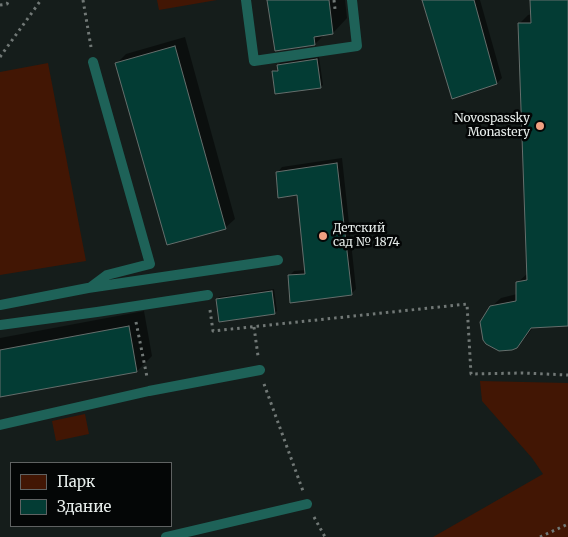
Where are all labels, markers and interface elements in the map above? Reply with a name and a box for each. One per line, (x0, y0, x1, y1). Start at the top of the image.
place label: Novospassky Monastery (454, 112, 530, 140)
marker: Novospassky Monastery (534, 120, 546, 132)
place label: Детский сад № 1874 (333, 222, 400, 250)
marker: Детский сад № 1874 (317, 230, 329, 242)
legend (10, 462, 172, 527)
text: Парк (57, 472, 95, 491)
text: Здание (57, 497, 111, 516)

